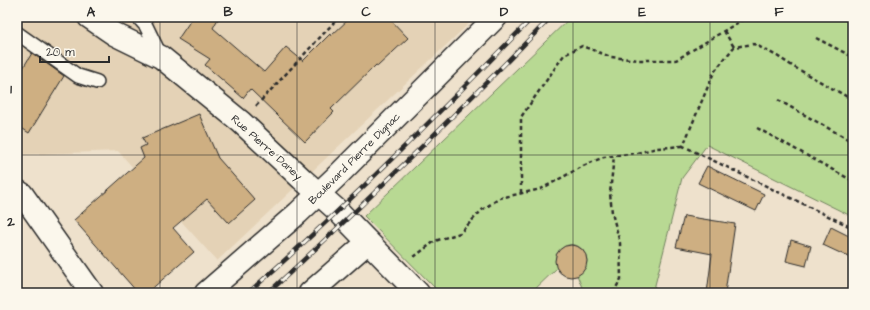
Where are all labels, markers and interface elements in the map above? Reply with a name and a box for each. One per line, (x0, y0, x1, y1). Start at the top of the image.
text: A (87, 3, 96, 21)
text: B (223, 3, 233, 21)
text: C (361, 3, 371, 21)
text: D (500, 3, 509, 21)
text: E (638, 3, 646, 21)
text: F (774, 3, 784, 21)
scale bar (40, 38, 109, 64)
text: 20 m (46, 44, 75, 61)
text: 1 (10, 80, 12, 98)
street label: Boulevard Pierre Dignac (305, 109, 404, 208)
street label: Rue Pierre Daney (227, 111, 306, 184)
text: 2 (6, 213, 15, 231)

